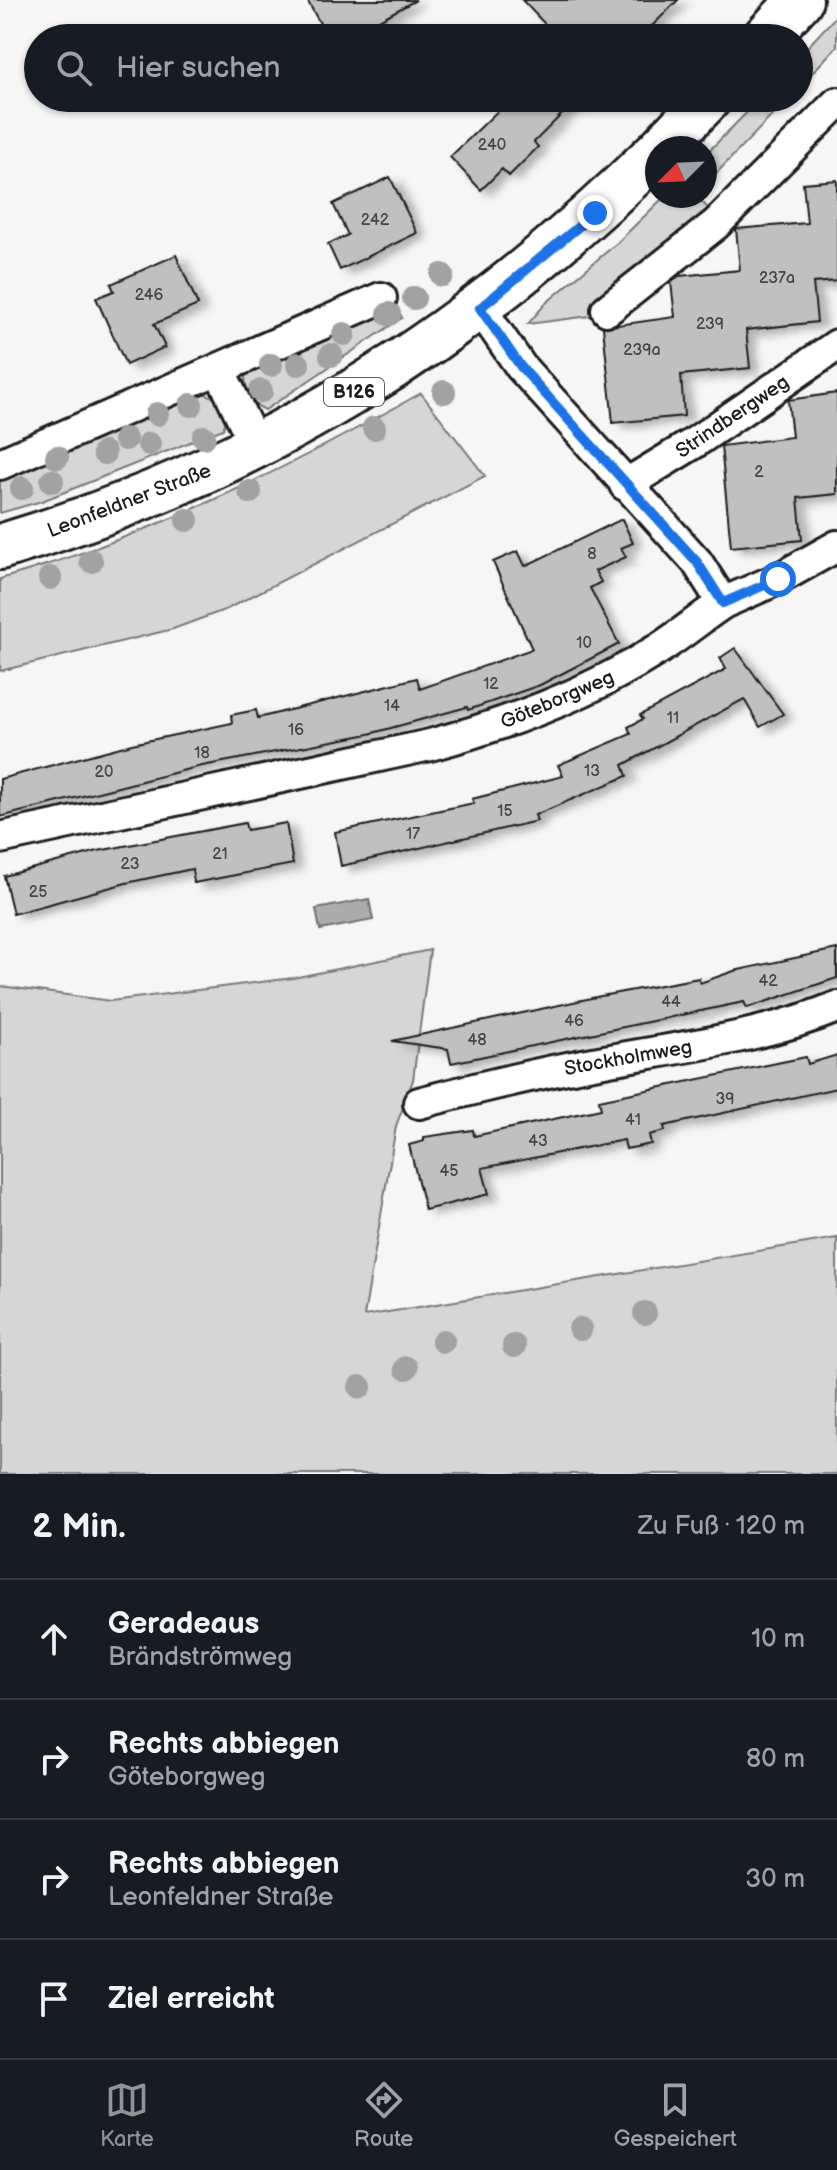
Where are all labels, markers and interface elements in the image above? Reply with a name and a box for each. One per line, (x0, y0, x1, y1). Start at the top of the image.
search box (24, 24, 813, 112)
icon: search (52, 46, 96, 90)
text: Hier suchen (116, 50, 281, 86)
house number: 240 (478, 136, 506, 155)
north arrow (645, 136, 717, 208)
route end (577, 195, 613, 231)
house number: 242 (361, 211, 390, 230)
house number: 237a (759, 269, 795, 288)
house number: 246 (135, 286, 164, 305)
house number: 239 (696, 315, 724, 334)
house number: 239a (623, 341, 661, 360)
street label: Strindbergweg (672, 370, 794, 463)
road number: B126 (324, 378, 384, 406)
street label: Leonfeldner Straße (44, 459, 215, 543)
house number: 2 (754, 463, 764, 482)
house number: 8 (587, 545, 597, 564)
route start (760, 561, 796, 597)
house number: 10 (576, 634, 592, 653)
street label: Göteborgweg (497, 665, 618, 735)
house number: 12 (483, 675, 499, 694)
house number: 14 (384, 697, 400, 716)
house number: 11 (667, 709, 679, 728)
house number: 16 (288, 721, 304, 740)
house number: 18 (194, 744, 210, 763)
house number: 13 (584, 762, 600, 781)
house number: 20 (95, 763, 113, 782)
house number: 15 (497, 802, 513, 821)
house number: 17 (406, 825, 420, 844)
house number: 21 (212, 845, 228, 864)
house number: 23 (121, 855, 140, 874)
house number: 25 (29, 883, 47, 902)
house number: 42 (758, 972, 778, 991)
house number: 44 (661, 993, 681, 1012)
house number: 46 (564, 1012, 584, 1031)
house number: 48 (467, 1031, 487, 1050)
street label: Stockholmweg (562, 1035, 694, 1081)
house number: 39 (715, 1090, 735, 1109)
house number: 41 (625, 1111, 641, 1130)
house number: 43 (528, 1132, 548, 1151)
house number: 45 (440, 1162, 458, 1181)
text: 2 Min. (32, 1506, 126, 1547)
text: Zu Fuß · 120 m (638, 1511, 805, 1542)
text: Geradeaus (108, 1606, 259, 1642)
icon: ahead (32, 1617, 76, 1661)
text: 10 m (751, 1624, 805, 1655)
text: Brändströmweg (108, 1642, 292, 1673)
text: Rechts abbiegen (108, 1726, 340, 1762)
icon: right (32, 1737, 76, 1781)
text: 80 m (746, 1744, 805, 1775)
text: Göteborgweg (108, 1762, 265, 1793)
text: Rechts abbiegen (108, 1846, 340, 1882)
icon: right (32, 1857, 76, 1901)
text: 30 m (745, 1864, 805, 1895)
text: Leonfeldner Straße (108, 1882, 333, 1913)
icon: arrive (32, 1977, 76, 2021)
text: Ziel erreicht (108, 1981, 275, 2017)
tab: Karte (100, 2078, 154, 2153)
tab: Route (354, 2078, 413, 2153)
tab: Gespeichert (614, 2078, 737, 2153)

